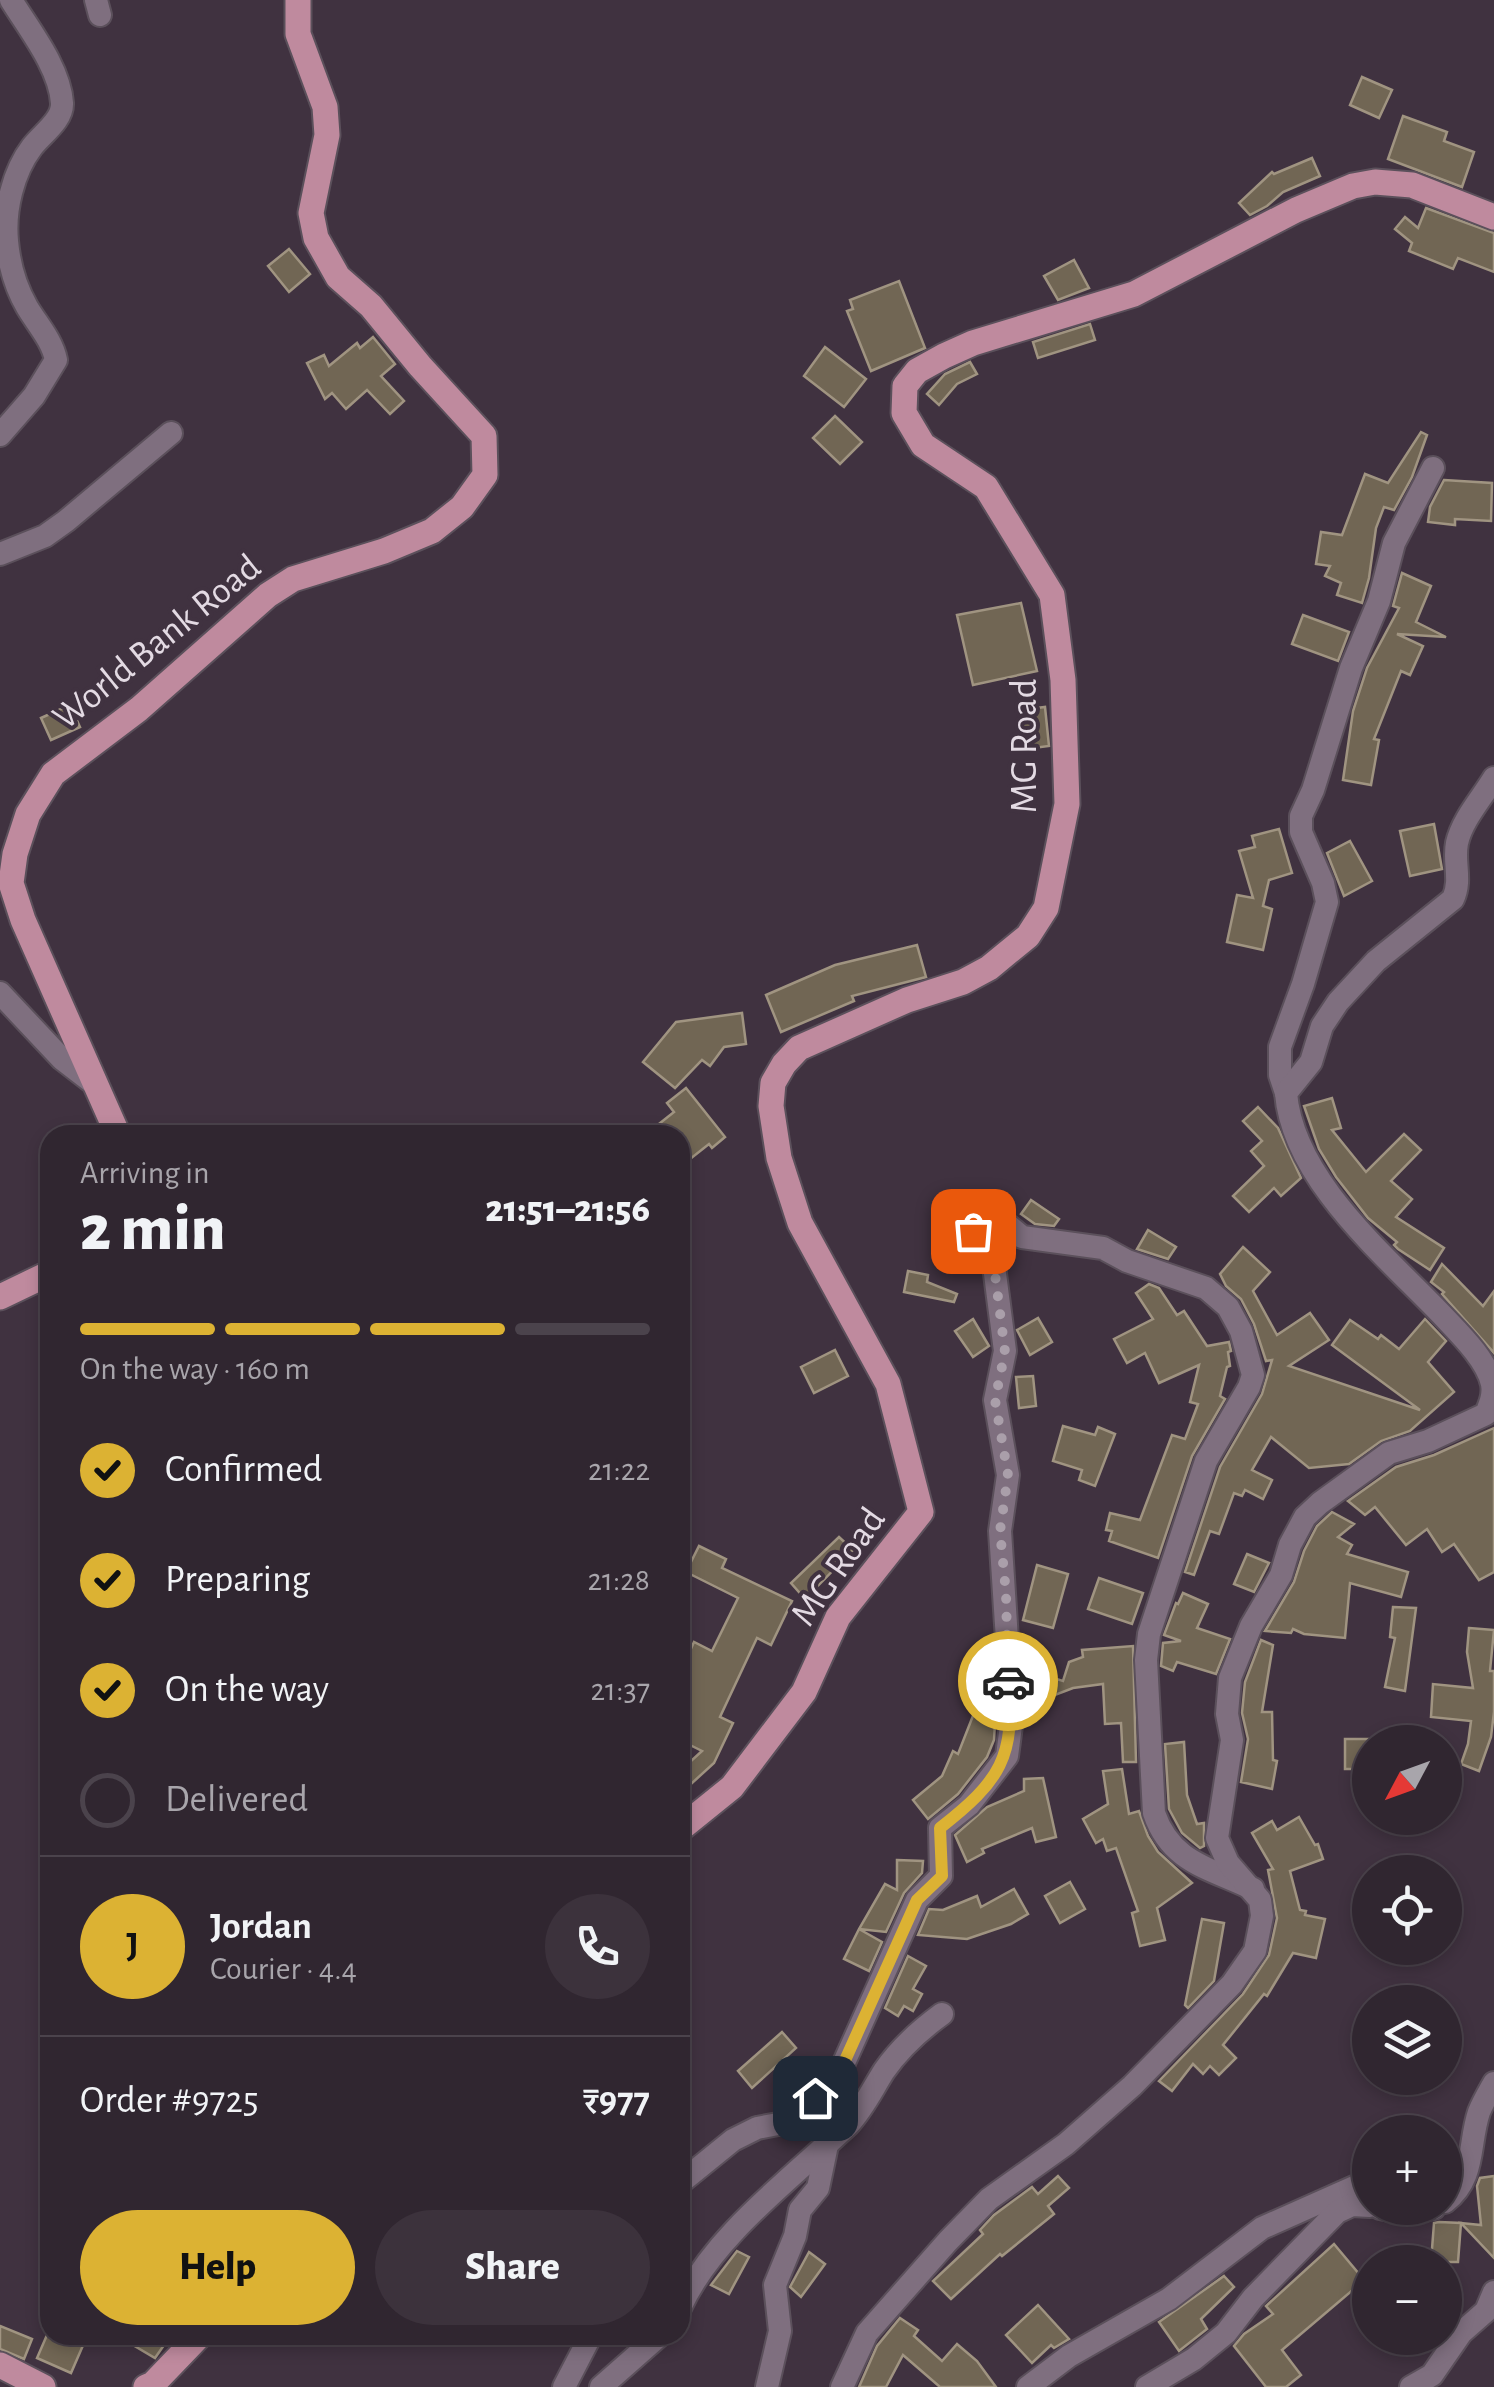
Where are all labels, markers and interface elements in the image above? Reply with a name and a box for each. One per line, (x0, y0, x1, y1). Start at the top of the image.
street label: World Bank Road (46, 548, 268, 737)
street label: MG Road (1006, 679, 1044, 813)
text: Arriving in (80, 1157, 209, 1189)
pin (931, 1189, 1016, 1274)
text: 21:51–21:56 (485, 1191, 650, 1229)
text: 2 min (80, 1197, 226, 1262)
icon: bag (946, 1204, 1001, 1259)
text: On the way · 160 m (80, 1353, 310, 1385)
icon: check (80, 1443, 135, 1498)
text: Confirmed (165, 1451, 322, 1489)
text: 21:22 (588, 1454, 650, 1486)
street label: MG Road (784, 1501, 893, 1633)
icon: check (80, 1553, 135, 1608)
text: Preparing (165, 1561, 310, 1599)
text: 21:28 (587, 1564, 650, 1596)
courier (958, 1631, 1058, 1731)
icon: car (981, 1654, 1036, 1709)
icon: check (80, 1663, 135, 1718)
text: On the way (165, 1671, 329, 1709)
text: 21:37 (591, 1674, 650, 1706)
north arrow (1352, 1725, 1462, 1835)
map controls (1352, 1725, 1462, 2355)
text: Delivered (165, 1781, 308, 1819)
button: locate (1352, 1855, 1462, 1965)
button: phone (545, 1894, 650, 1999)
text: Jordan (210, 1908, 312, 1946)
text: J (126, 1927, 139, 1965)
text: Courier · 4.4 (210, 1953, 357, 1985)
button: layers (1352, 1985, 1462, 2095)
pin (773, 2056, 858, 2141)
icon: home (788, 2071, 843, 2126)
text: Order #9725 (80, 2082, 259, 2120)
text: ₹977 (583, 2082, 650, 2120)
button: + (1352, 2115, 1462, 2225)
button: Help (80, 2210, 355, 2325)
button: Share (375, 2210, 650, 2325)
button: − (1352, 2245, 1462, 2355)

